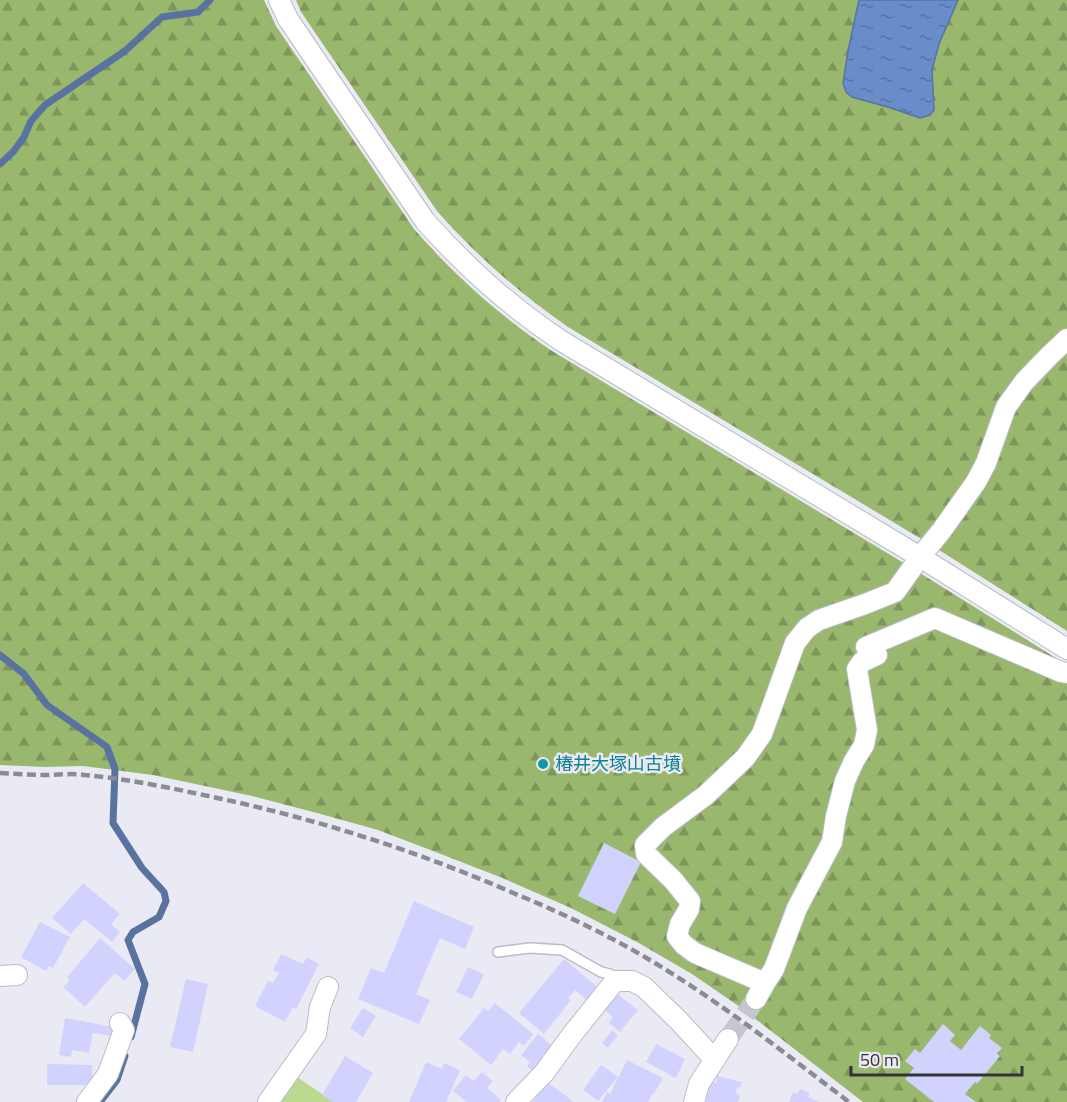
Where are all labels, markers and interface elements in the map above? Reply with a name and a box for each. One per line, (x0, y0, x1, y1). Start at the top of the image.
place label: 椿井大塚山古墳 (555, 750, 681, 777)
marker: 椿井大塚山古墳 (536, 757, 550, 771)
scale bar (851, 1039, 1022, 1077)
text: 50 m (860, 1046, 899, 1073)

